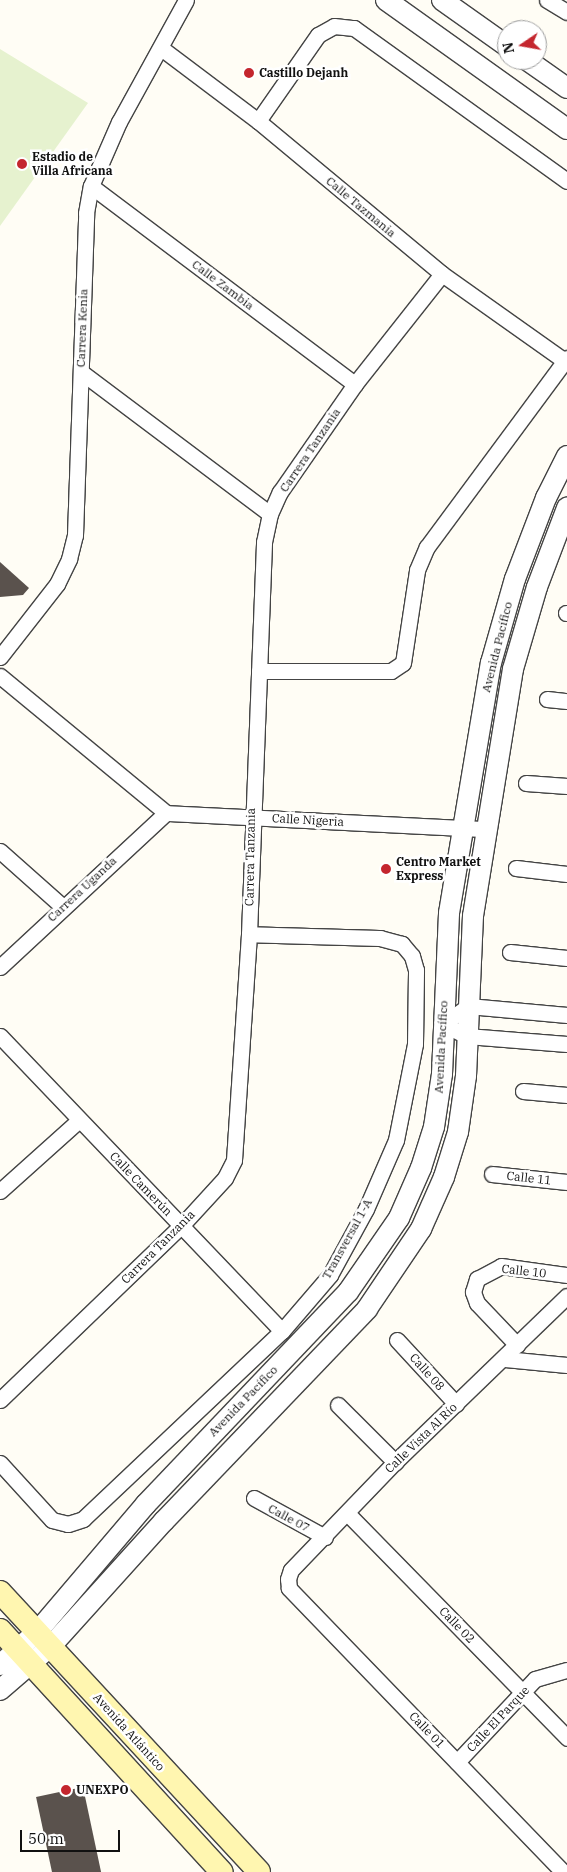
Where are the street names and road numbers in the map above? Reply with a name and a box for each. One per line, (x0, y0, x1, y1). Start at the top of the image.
street label: Calle Tazmania (323, 174, 399, 240)
street label: Calle Zambia (189, 257, 257, 313)
street label: Carrera Kenia (73, 288, 91, 368)
street label: Carrera Tanzania (277, 405, 343, 495)
street label: Avenida Pacífico (479, 600, 515, 694)
street label: Carrera Tanzania (242, 808, 258, 906)
street label: Calle Nigeria (272, 811, 344, 829)
street label: Carrera Uganda (45, 853, 119, 925)
street label: Avenida Pacífico (431, 1000, 451, 1094)
street label: Calle Camerún (107, 1149, 175, 1219)
street label: Calle 11 (506, 1168, 552, 1188)
street label: Transversal 1-A (319, 1196, 375, 1282)
street label: Carrera Tanzania (118, 1207, 198, 1287)
street label: Calle 10 (501, 1261, 547, 1281)
street label: Calle 08 (407, 1350, 447, 1394)
street label: Avenida Pacífico (206, 1363, 280, 1439)
street label: Calle Vista Al Río (382, 1400, 460, 1476)
street label: Calle 07 (266, 1501, 312, 1535)
street label: Calle 02 (436, 1604, 478, 1646)
street label: Calle El Parque (464, 1683, 532, 1755)
street label: Avenida Atlántico (90, 1690, 168, 1774)
street label: Calle 01 (406, 1709, 448, 1751)

